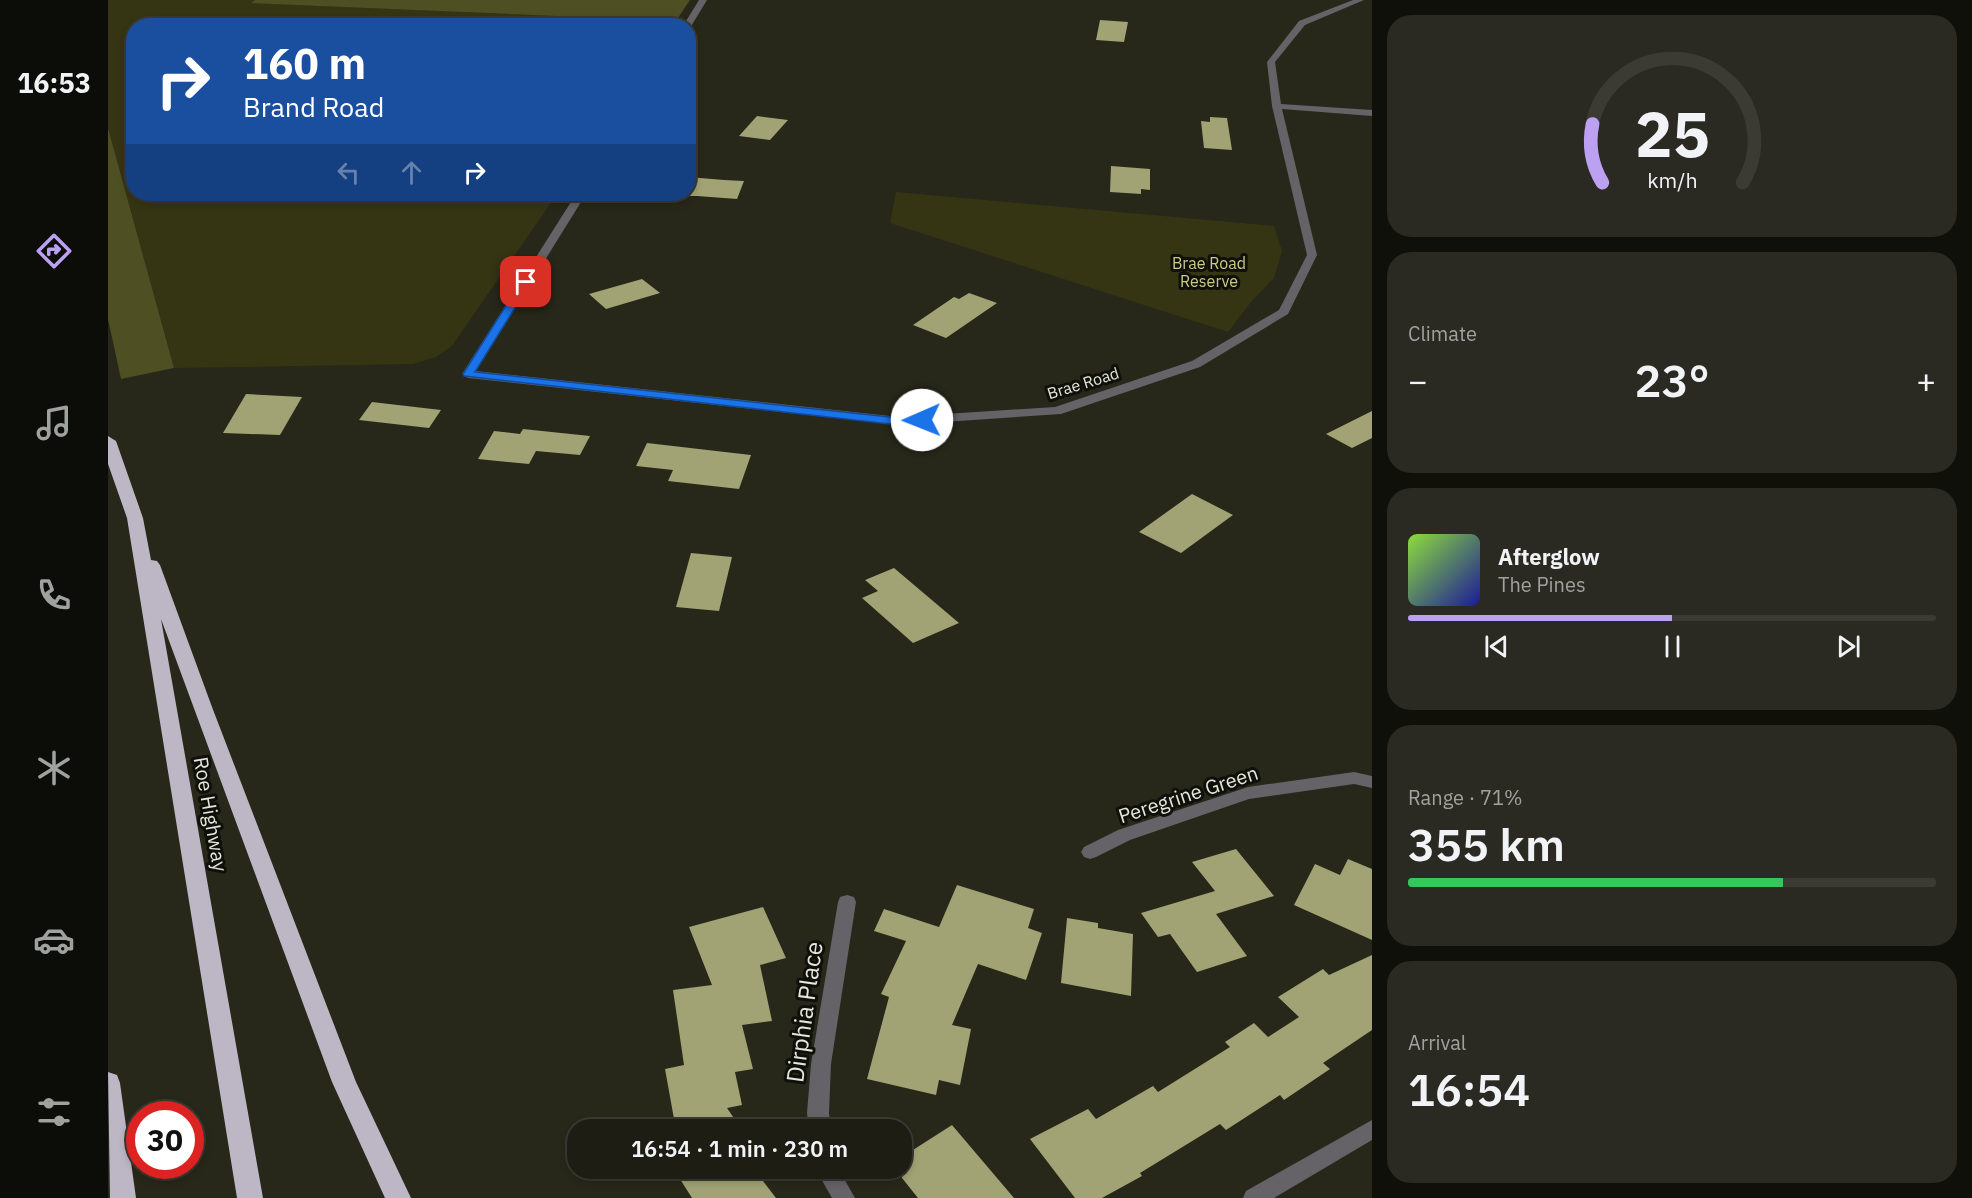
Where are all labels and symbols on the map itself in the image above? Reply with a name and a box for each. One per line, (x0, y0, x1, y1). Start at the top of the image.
park label: Brae Road Reserve (1172, 253, 1246, 291)
pin (500, 256, 551, 307)
street label: Brae Road (1045, 363, 1121, 403)
position arrow (890, 388, 954, 452)
street label: Roe Highway (188, 754, 234, 874)
street label: Peregrine Green (1115, 759, 1261, 829)
street label: Dirphia Place (778, 939, 830, 1085)
speed limit sign: 30 (126, 1101, 204, 1179)

